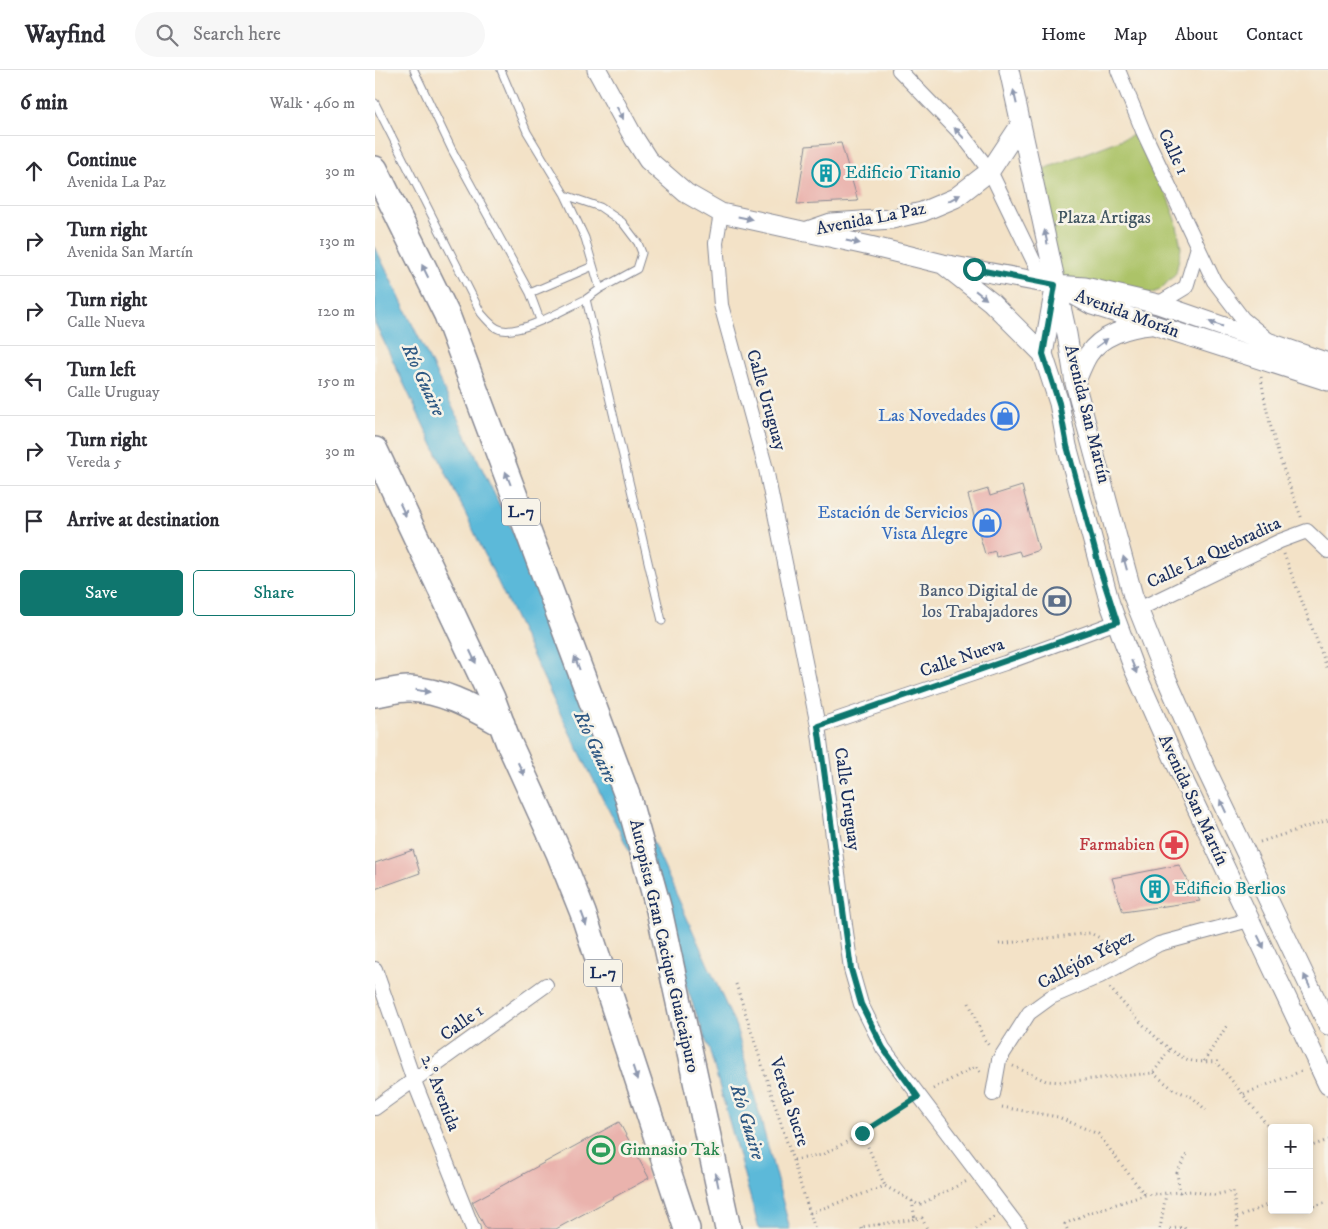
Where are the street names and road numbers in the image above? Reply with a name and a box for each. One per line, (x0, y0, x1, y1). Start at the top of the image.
street label: Calle 1 (1153, 125, 1193, 179)
street label: Avenida La Paz (814, 198, 928, 240)
street label: Avenida Morán (1072, 285, 1183, 343)
street label: Avenida San Martín (1059, 342, 1115, 486)
street label: Calle Uruguay (741, 347, 791, 453)
road number: L-7 (502, 498, 540, 526)
street label: Calle La Quebradita (1143, 512, 1285, 594)
street label: Calle Nueva (917, 633, 1007, 683)
street label: Avenida San Martín (1153, 731, 1233, 869)
street label: Calle Uruguay (829, 746, 865, 852)
street label: Autopista Gran Cacique Guaicaipuro (624, 817, 704, 1075)
street label: Callejón Yépez (1034, 925, 1138, 995)
road number: L-7 (584, 960, 622, 986)
street label: Calle 1 (436, 1000, 488, 1046)
street label: 2.° Avenida (415, 1052, 465, 1135)
street label: Vereda Sucre (764, 1054, 814, 1149)

